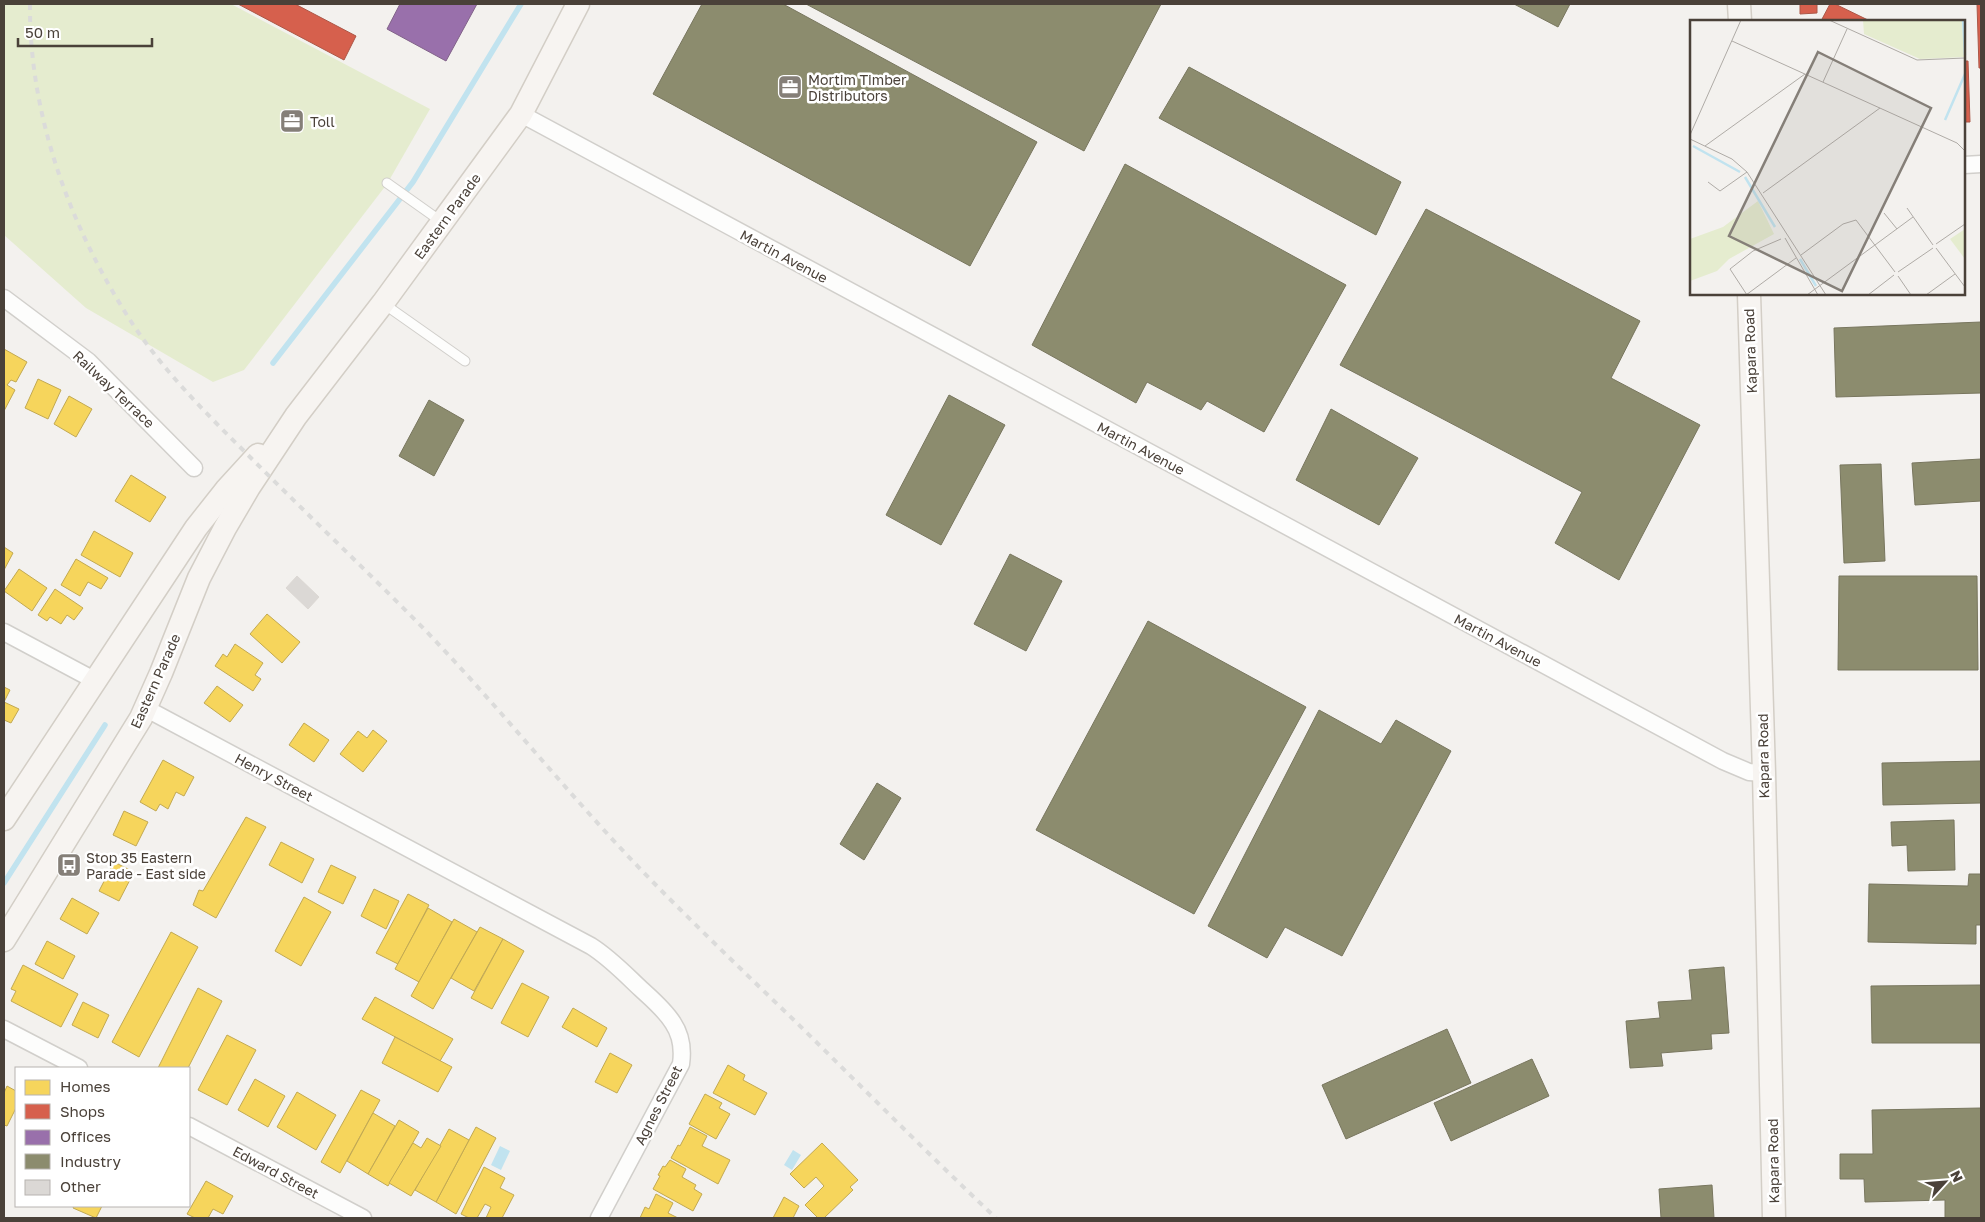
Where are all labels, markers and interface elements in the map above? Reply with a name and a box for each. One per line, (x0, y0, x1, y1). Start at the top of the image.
scale bar (18, 15, 151, 47)
inset map (1690, 20, 1965, 295)
text: 50 m (25, 23, 60, 41)
place label: Mortim Timber Distributors (808, 71, 907, 104)
office icon: Mortim Timber Distributors (777, 74, 803, 100)
office icon: Toll (279, 108, 305, 134)
place label: Toll (310, 113, 335, 130)
street label: Eastern Parade (410, 170, 484, 262)
street label: Martin Avenue (737, 226, 831, 286)
street label: Kapara Road (1740, 308, 1760, 394)
street label: Railway Terrace (70, 347, 158, 431)
street label: Martin Avenue (1094, 418, 1188, 478)
street label: Martin Avenue (1451, 610, 1545, 670)
street label: Eastern Parade (127, 631, 183, 731)
street label: Kapara Road (1754, 713, 1772, 799)
street label: Henry Street (232, 749, 316, 805)
place label: Stop 35 Eastern Parade - East side (86, 849, 206, 882)
bus stop icon: Stop 35 Eastern Parade - East side (56, 852, 82, 878)
street label: Agnes Street (631, 1062, 685, 1148)
legend (15, 1067, 190, 1207)
text: Homes (60, 1077, 110, 1095)
text: Shops (60, 1102, 105, 1120)
street label: Kapara Road (1764, 1118, 1782, 1204)
text: Offices (60, 1127, 111, 1145)
street label: Edward Street (230, 1142, 322, 1202)
text: Industry (60, 1152, 121, 1170)
north arrow (1920, 1157, 1970, 1207)
text: N (1947, 1168, 1967, 1185)
text: Other (60, 1177, 101, 1195)

